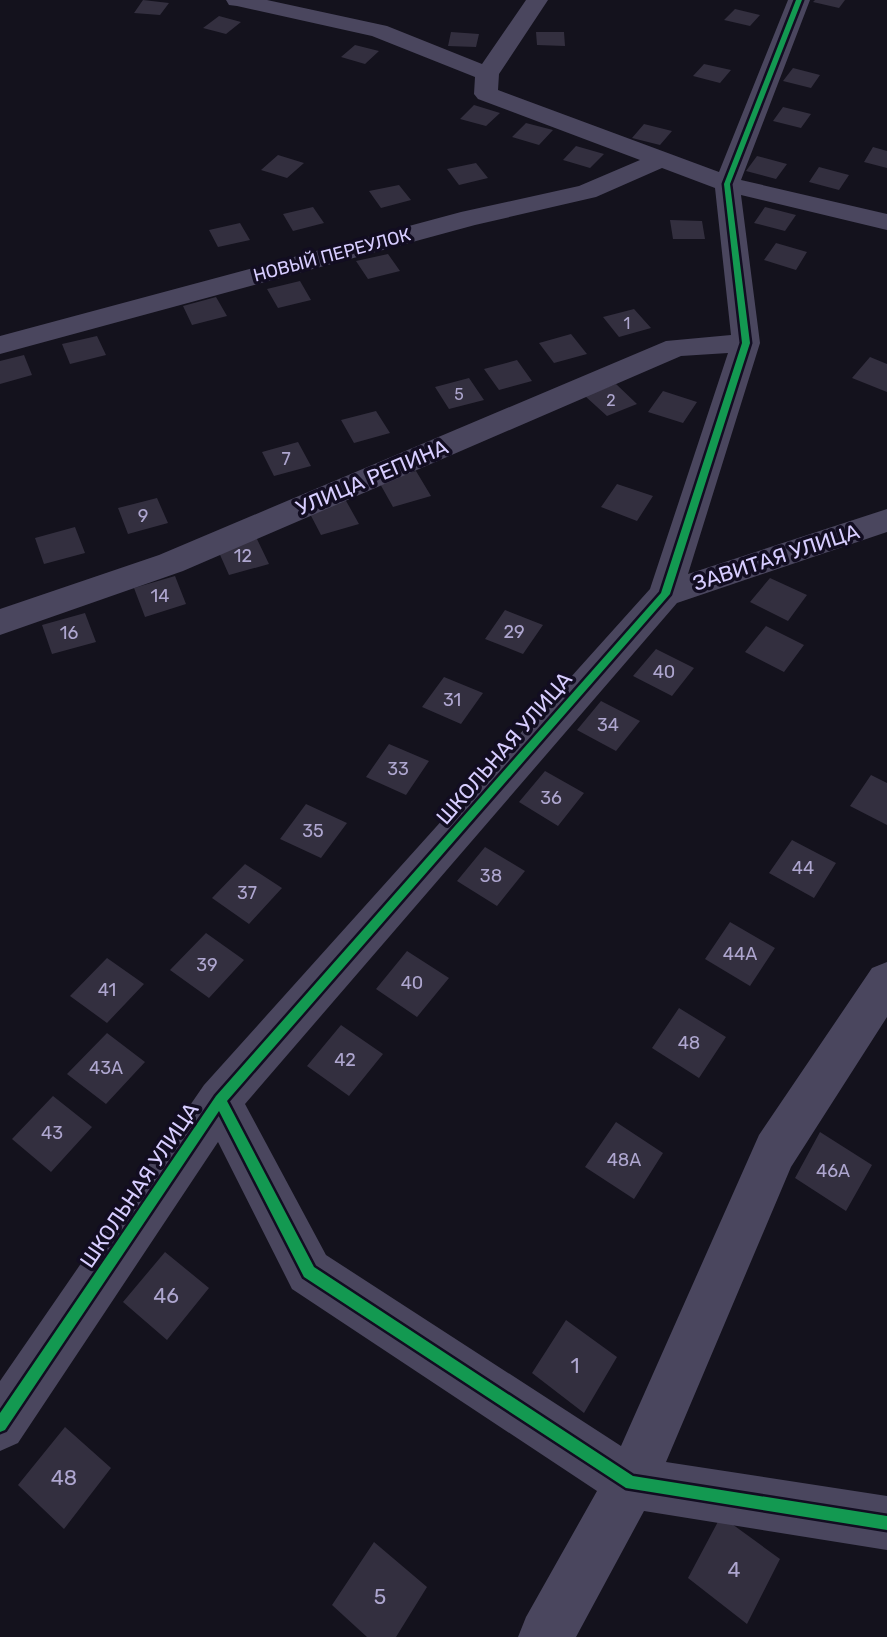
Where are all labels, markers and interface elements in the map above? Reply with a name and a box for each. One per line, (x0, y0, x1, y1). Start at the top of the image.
street label: НОВЫЙ ПЕРЕУЛОК (251, 223, 413, 287)
house number: 1 (624, 314, 630, 333)
house number: 5 (454, 385, 464, 404)
house number: 2 (606, 391, 616, 410)
street label: УЛИЦА РЕПИНА (292, 434, 452, 520)
house number: 7 (281, 448, 291, 470)
house number: 9 (138, 505, 148, 527)
street label: ЗАВИТАЯ УЛИЦА (690, 518, 862, 596)
house number: 12 (234, 545, 252, 567)
house number: 14 (151, 585, 169, 607)
house number: 29 (503, 621, 525, 643)
house number: 16 (60, 622, 78, 644)
house number: 40 (653, 661, 675, 683)
street label: ШКОЛЬНАЯ УЛИЦА (431, 667, 577, 829)
house number: 31 (443, 689, 461, 711)
house number: 34 (597, 714, 619, 736)
house number: 33 (387, 758, 409, 780)
house number: 36 (540, 787, 562, 809)
house number: 35 (302, 820, 324, 842)
house number: 44 (792, 857, 814, 879)
house number: 38 (480, 865, 502, 887)
house number: 37 (237, 882, 257, 904)
house number: 44А (723, 943, 757, 965)
house number: 39 (196, 954, 218, 976)
house number: 40 (401, 972, 423, 994)
house number: 41 (98, 979, 116, 1001)
house number: 48 (678, 1032, 700, 1054)
house number: 42 (334, 1049, 356, 1071)
house number: 43А (89, 1057, 123, 1079)
street label: ШКОЛЬНАЯ УЛИЦА (74, 1098, 204, 1272)
house number: 43 (41, 1122, 63, 1144)
house number: 48А (607, 1149, 641, 1171)
house number: 46А (816, 1160, 850, 1182)
house number: 46 (153, 1283, 179, 1308)
house number: 1 (571, 1353, 580, 1378)
house number: 48 (51, 1465, 77, 1490)
house number: 4 (727, 1557, 741, 1582)
house number: 5 (374, 1584, 386, 1609)

